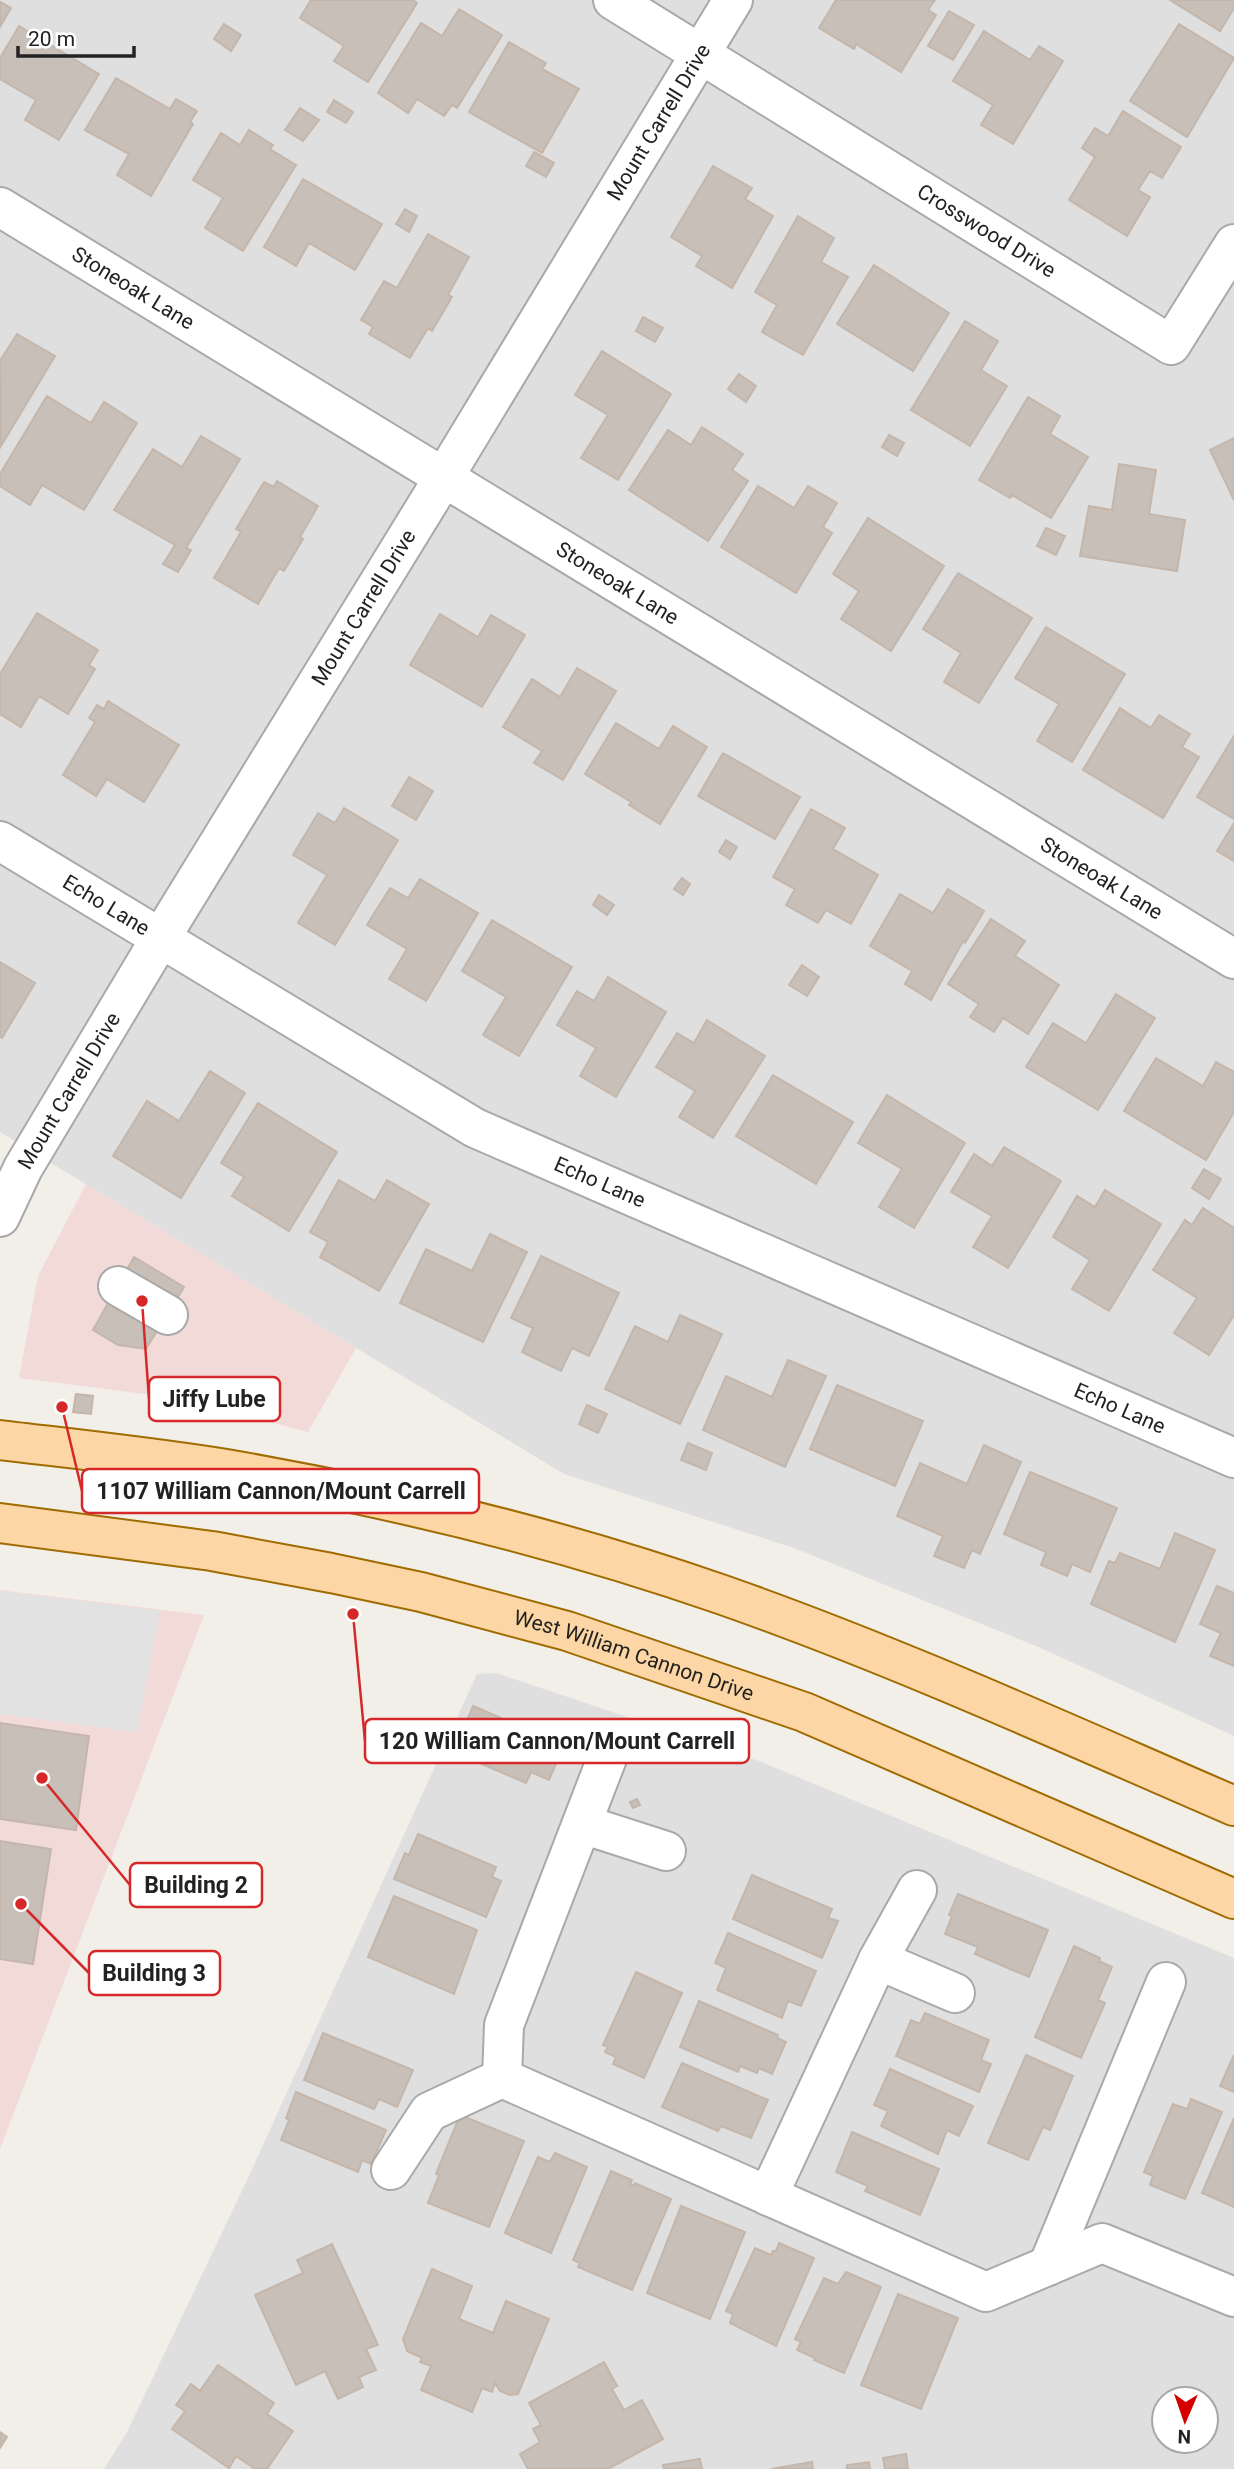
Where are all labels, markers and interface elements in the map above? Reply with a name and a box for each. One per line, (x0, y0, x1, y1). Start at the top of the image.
scale bar (18, 14, 133, 58)
text: 20 m (28, 27, 75, 51)
street label: Mount Carrell Drive (602, 40, 715, 205)
street label: Crosswood Drive (913, 179, 1060, 283)
street label: Stoneoak Lane (68, 242, 199, 335)
street label: Mount Carrell Drive (307, 525, 421, 690)
street label: Stoneoak Lane (552, 537, 683, 630)
street label: Stoneoak Lane (1036, 832, 1167, 925)
street label: Echo Lane (58, 870, 154, 940)
street label: Mount Carrell Drive (13, 1008, 125, 1174)
street label: Echo Lane (550, 1152, 649, 1213)
callout: Jiffy Lube (149, 1377, 280, 1421)
street label: Echo Lane (1070, 1378, 1169, 1439)
text: Jiffy Lube (162, 1386, 266, 1413)
callout: 1107 William Cannon/Mount Carrell (82, 1469, 479, 1513)
text: 1107 William Cannon/Mount Carrell (96, 1478, 466, 1505)
street label: West William Cannon Drive (511, 1605, 757, 1706)
callout: 120 William Cannon/Mount Carrell (365, 1719, 749, 1763)
text: 120 William Cannon/Mount Carrell (379, 1728, 735, 1755)
callout: Building 2 (130, 1863, 262, 1907)
text: Building 2 (144, 1872, 248, 1899)
callout: Building 3 (89, 1951, 220, 1995)
text: Building 3 (102, 1960, 206, 1987)
north arrow (1150, 2385, 1220, 2455)
text: N (1177, 2425, 1192, 2448)

